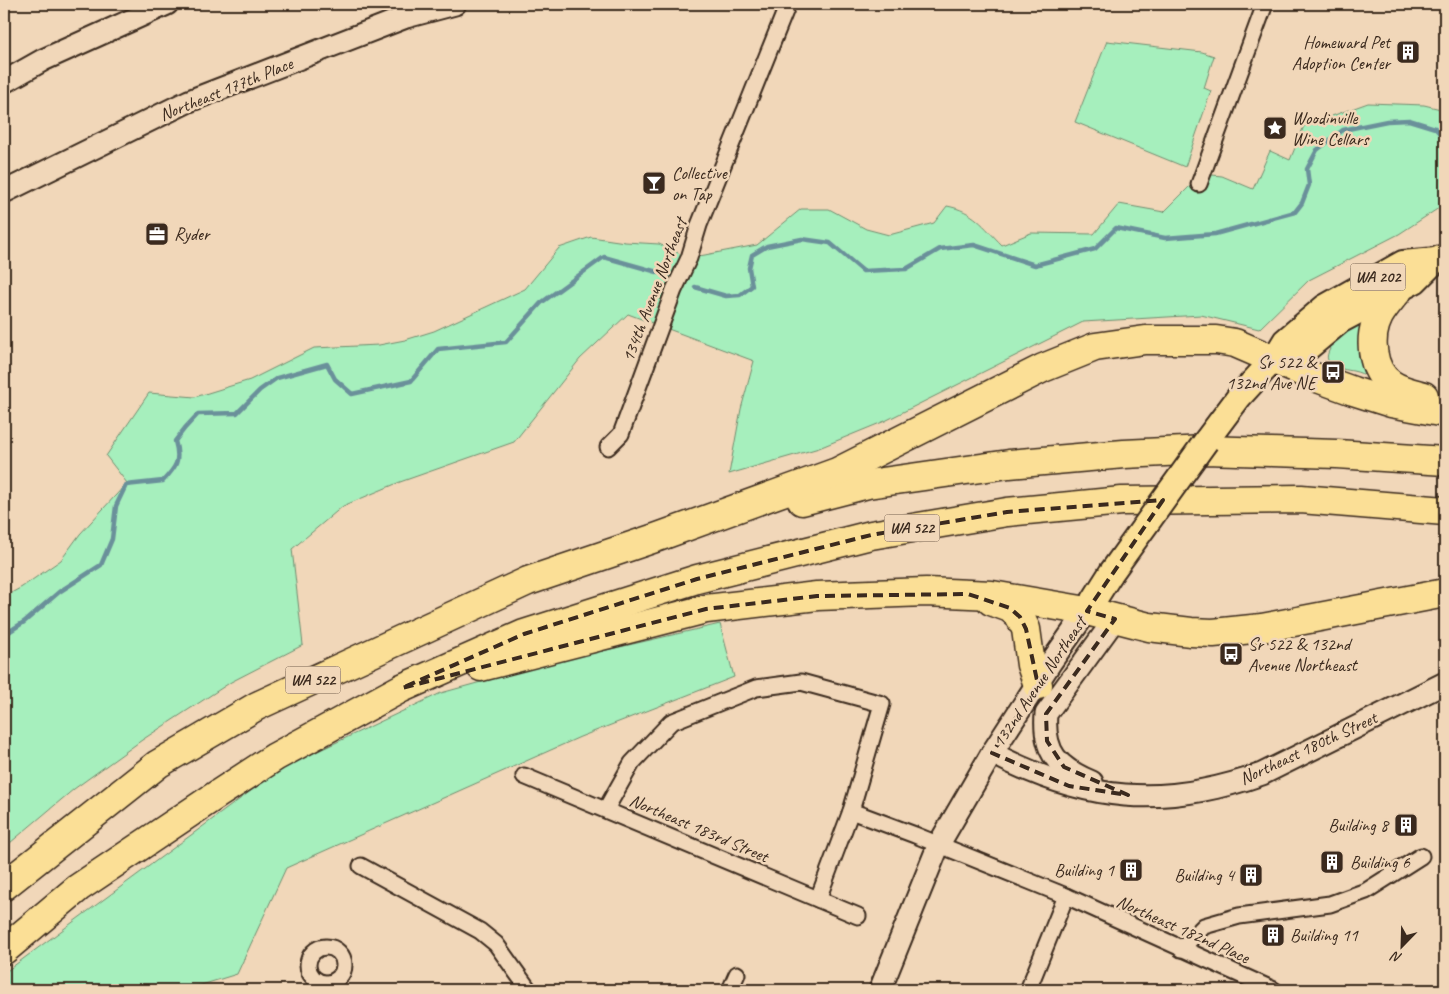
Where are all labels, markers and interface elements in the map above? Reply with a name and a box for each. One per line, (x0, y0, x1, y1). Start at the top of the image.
place label: Homeward Pet Adoption Center (1292, 31, 1393, 74)
building icon: Homeward Pet Adoption Center (1395, 39, 1421, 65)
street label: Northeast 177th Place (156, 52, 297, 126)
place label: Woodinville Wine Cellars (1292, 107, 1370, 150)
place icon: Woodinville Wine Cellars (1262, 115, 1288, 141)
place label: Collective on Tap (672, 162, 728, 205)
bar icon: Collective on Tap (641, 170, 667, 196)
street label: 134th Avenue Northeast (617, 212, 693, 365)
office icon: Ryder (144, 221, 170, 247)
place label: Ryder (174, 223, 211, 245)
road number: WA 202 (1350, 264, 1406, 290)
place label: Sr 522 & 132nd Ave NE (1226, 351, 1318, 394)
bus stop icon: Sr 522 & 132nd Ave NE (1320, 359, 1346, 385)
road number: WA 522 (884, 514, 940, 542)
street label: 132nd Avenue Northeast (987, 610, 1093, 752)
place label: Sr 522 & 132nd Avenue Northeast (1248, 633, 1359, 676)
bus stop icon: Sr 522 & 132nd Avenue Northeast (1218, 641, 1244, 667)
road number: WA 522 (286, 666, 340, 694)
street label: Northeast 180th Street (1236, 706, 1382, 789)
street label: Northeast 183rd Street (626, 789, 774, 868)
building icon: Building 8 (1393, 812, 1419, 838)
place label: Building 8 (1328, 814, 1390, 836)
building icon: Building 6 (1319, 849, 1345, 875)
place label: Building 6 (1350, 851, 1411, 873)
building icon: Building 1 (1118, 857, 1144, 883)
place label: Building 1 (1054, 859, 1115, 881)
building icon: Building 4 (1238, 862, 1264, 888)
place label: Building 4 (1174, 864, 1236, 886)
street label: Northeast 182nd Place (1113, 890, 1254, 969)
building icon: Building 11 (1260, 922, 1286, 948)
north arrow (1376, 922, 1426, 972)
place label: Building 11 (1290, 924, 1359, 946)
text: N (1388, 947, 1404, 967)

